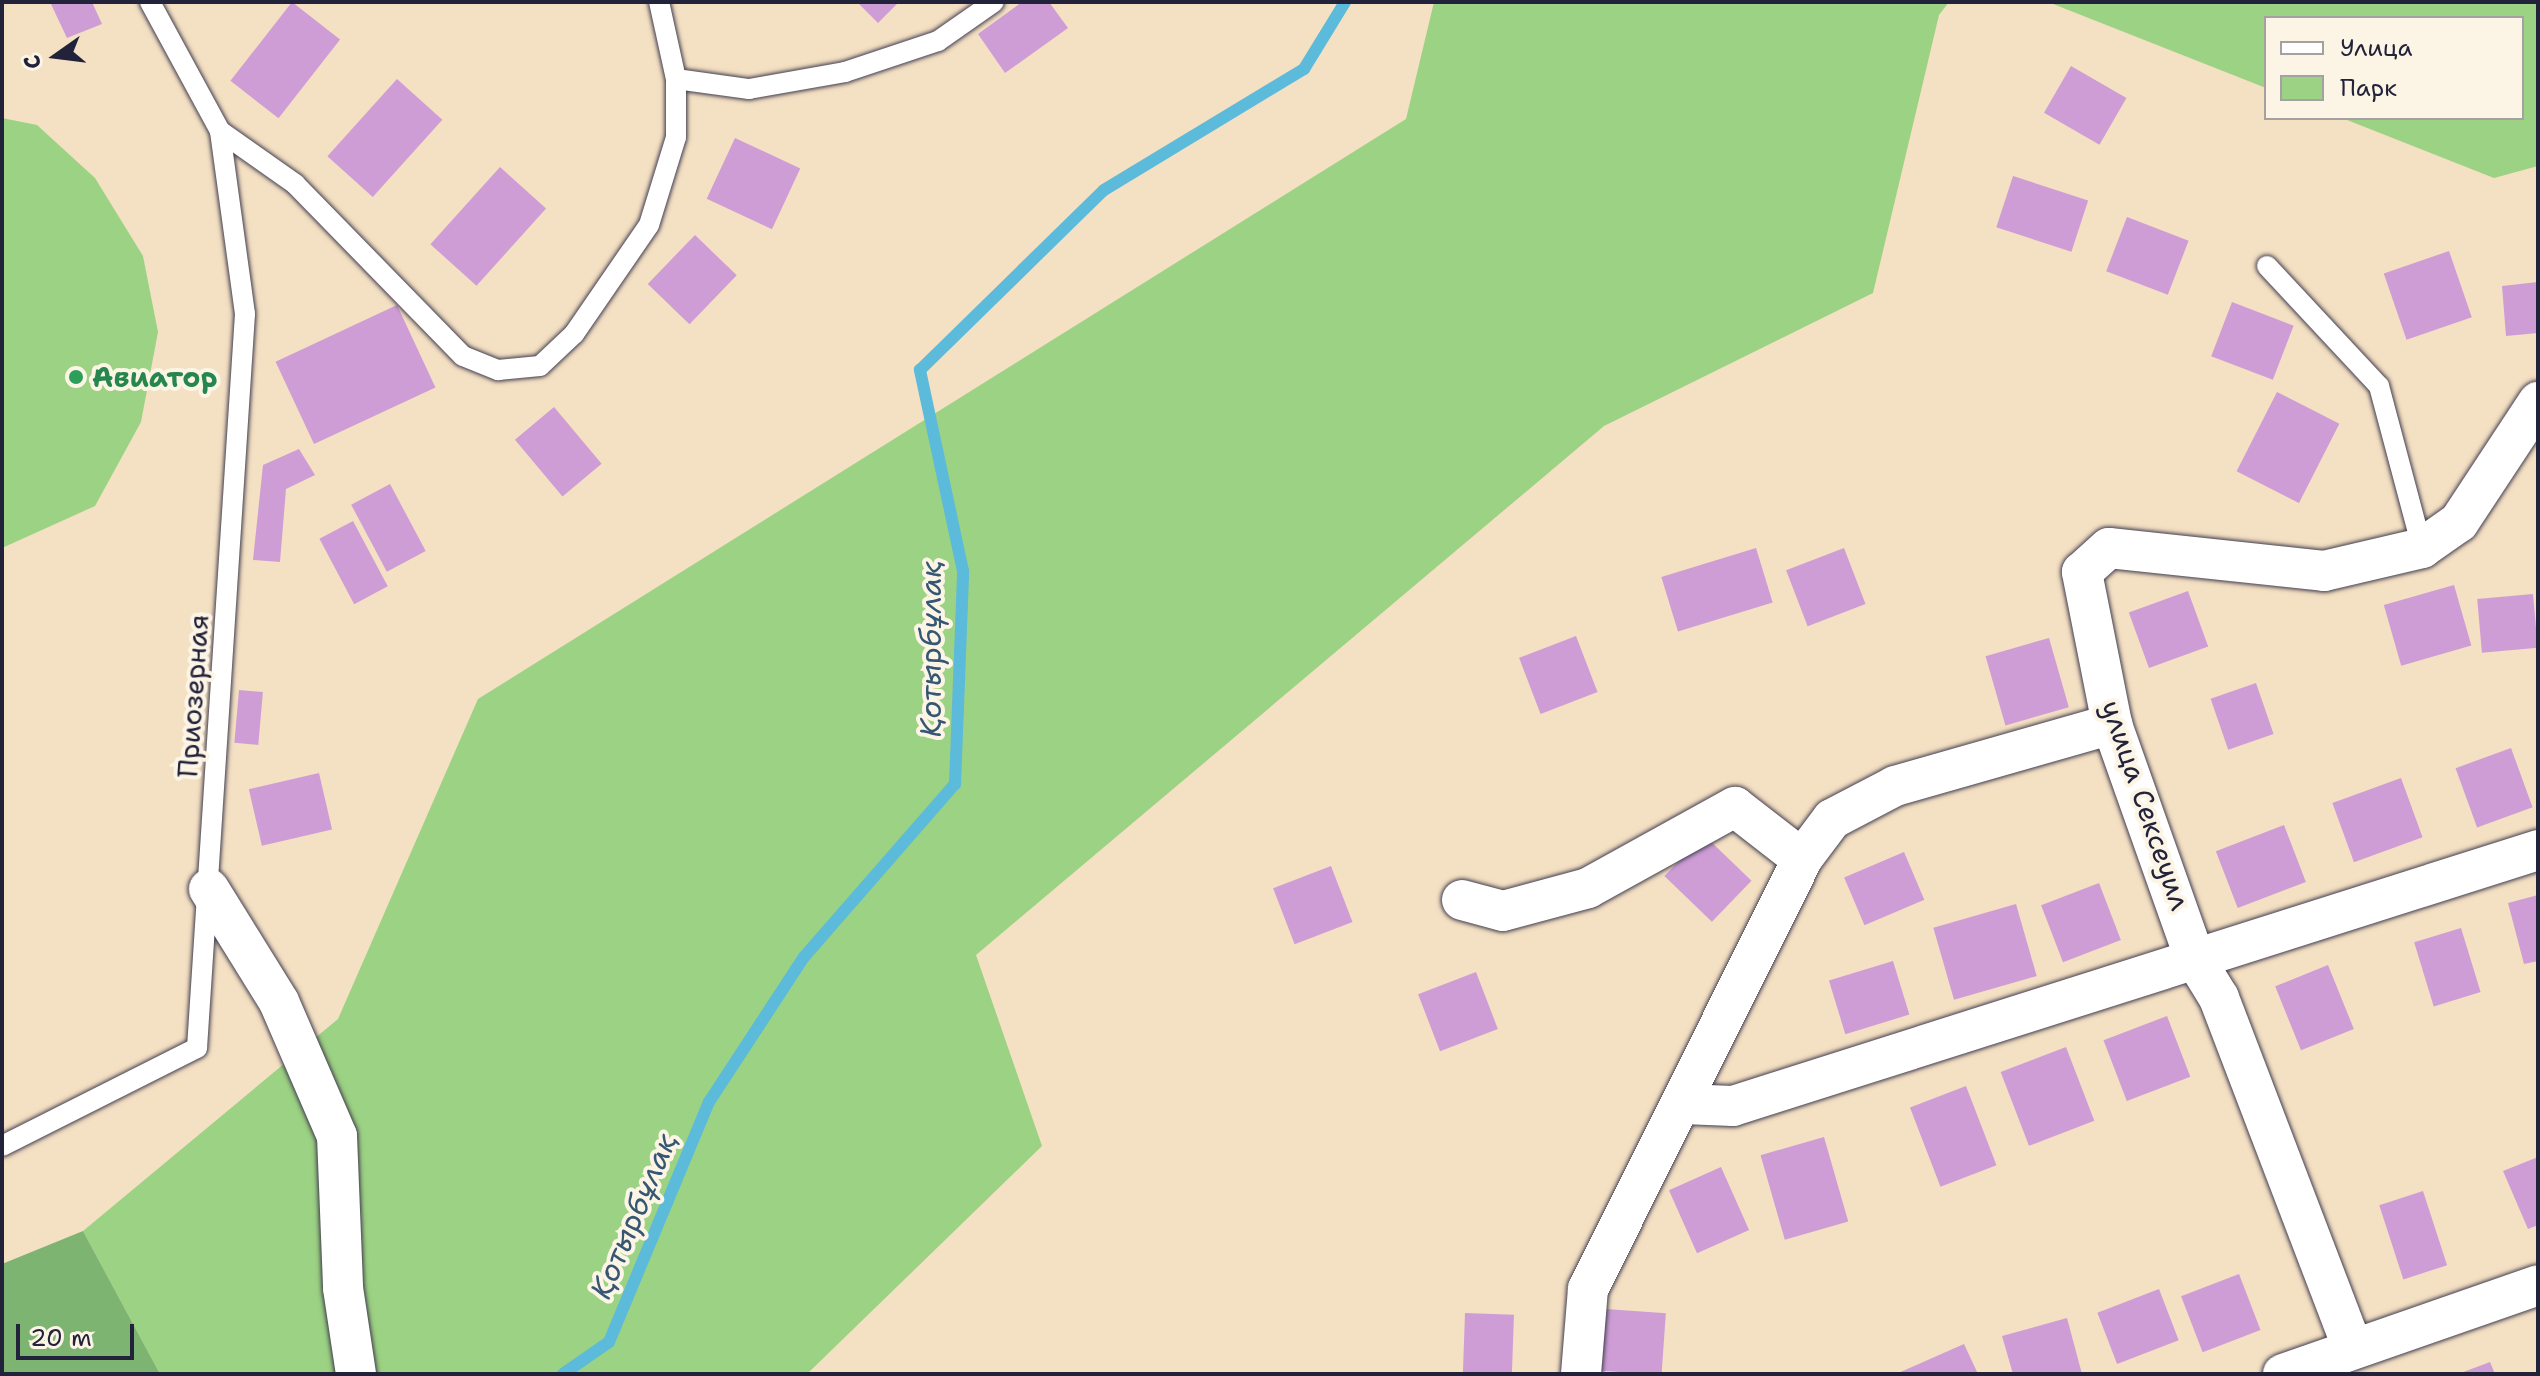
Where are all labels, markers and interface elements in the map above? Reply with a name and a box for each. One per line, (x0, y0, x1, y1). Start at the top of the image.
north arrow (16, 16, 96, 96)
legend (2264, 16, 2524, 120)
text: Улица (2340, 32, 2413, 64)
text: С (17, 52, 48, 72)
text: Парк (2340, 72, 2397, 104)
place label: Авиатор (92, 360, 218, 394)
marker: Авиатор (67, 368, 85, 386)
water label: Қотырбұлақ (913, 561, 949, 737)
street label: Приозерная (171, 613, 215, 779)
street label: улица Сексеуил (2094, 696, 2198, 914)
water label: Қотырбұлақ (583, 1128, 685, 1304)
scale bar (20, 1308, 138, 1358)
text: 20 m (30, 1322, 92, 1354)

